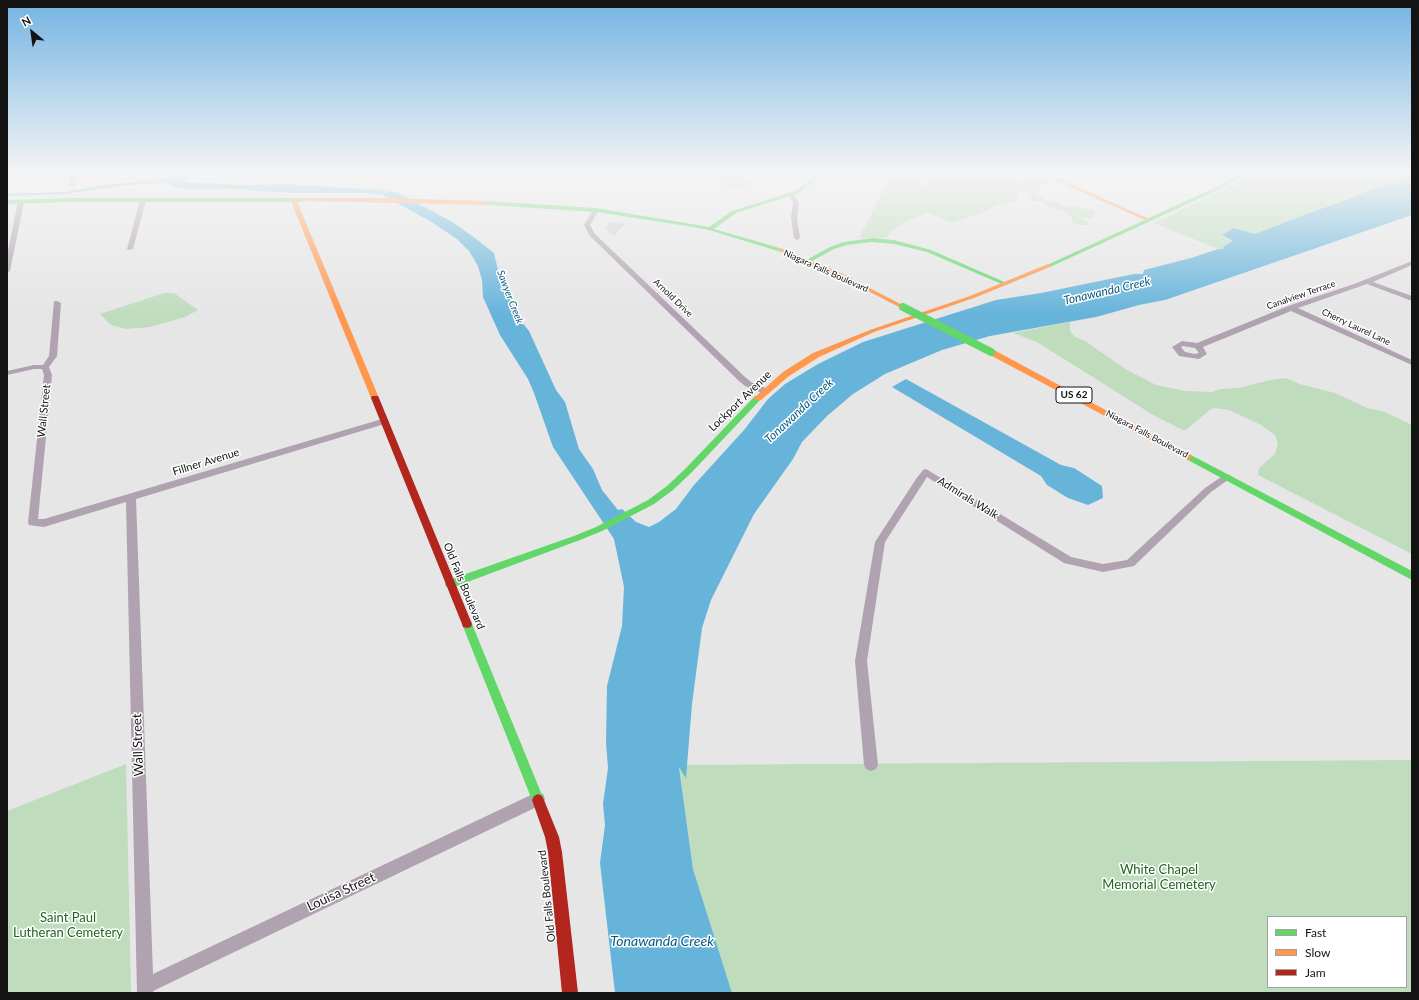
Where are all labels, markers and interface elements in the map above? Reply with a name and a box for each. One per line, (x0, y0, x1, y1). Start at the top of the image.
north arrow (12, 12, 52, 52)
text: N (19, 13, 33, 29)
street label: Niagara Falls Boulevard (782, 247, 870, 295)
water label: Sawyer Creek (494, 269, 526, 325)
water label: Tonawanda Creek (1062, 274, 1152, 308)
street label: Arnold Drive (651, 277, 695, 319)
street label: Canalview Terrace (1265, 278, 1337, 312)
street label: Cherry Laurel Lane (1320, 306, 1392, 348)
street label: Lockport Avenue (706, 368, 774, 434)
water label: Tonawanda Creek (762, 375, 836, 447)
street label: Wall Street (35, 384, 53, 438)
road number: US 62 (1056, 387, 1092, 403)
street label: Niagara Falls Boulevard (1104, 408, 1190, 460)
street label: Fillner Avenue (171, 446, 241, 478)
street label: Admirals Walk (935, 474, 1001, 522)
street label: Old Falls Boulevard (441, 541, 487, 631)
street label: Wall Street (129, 713, 147, 777)
street label: Old Falls Boulevard (536, 849, 558, 943)
park label: White Chapel Memorial Cemetery (1102, 862, 1216, 893)
street label: Louisa Street (304, 869, 378, 915)
park label: Saint Paul Lutheran Cemetery (13, 910, 123, 941)
legend (1267, 916, 1407, 988)
text: Fast (1305, 925, 1326, 940)
water label: Tonawanda Creek (610, 933, 714, 949)
text: Slow (1305, 945, 1330, 960)
text: Jam (1305, 965, 1326, 980)

